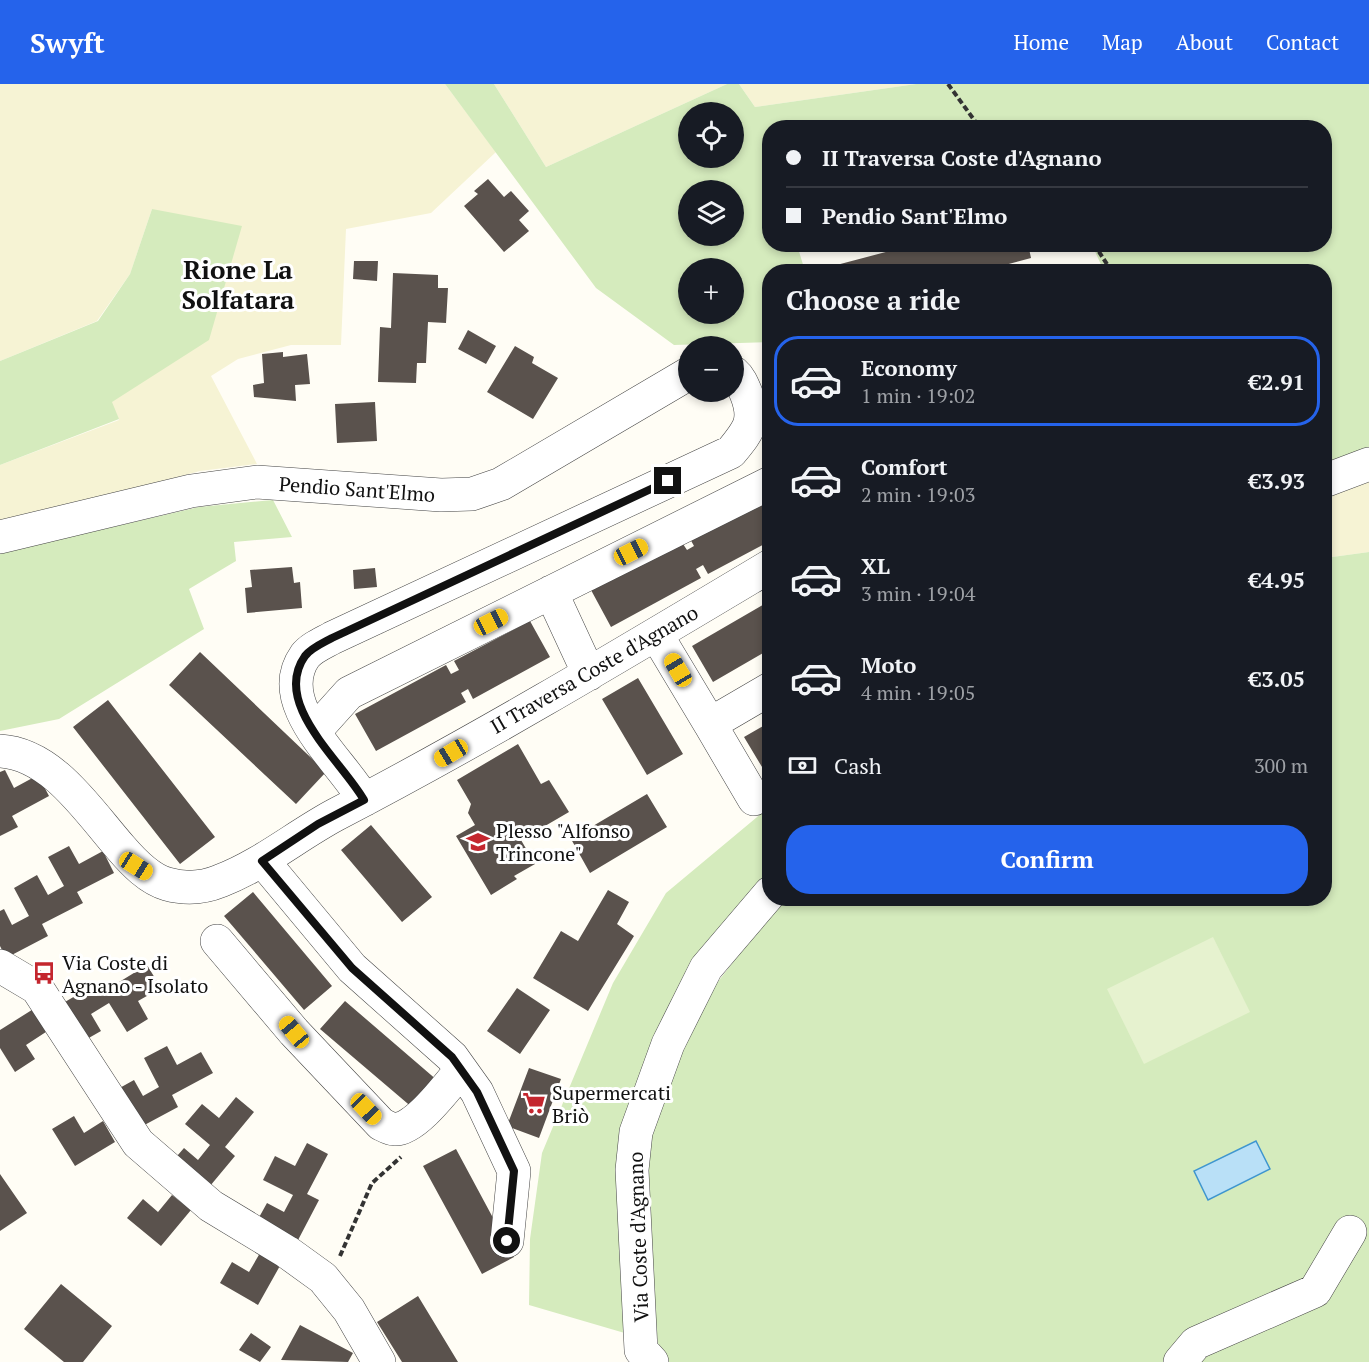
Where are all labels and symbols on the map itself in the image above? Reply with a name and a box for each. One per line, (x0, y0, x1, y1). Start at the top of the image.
district label: Rione La Solfatara (181, 252, 295, 316)
route end (654, 467, 681, 494)
street label: Pendio Sant'Elmo (278, 470, 436, 508)
car (611, 536, 651, 568)
street label: II Traversa Coste d'Agnano (485, 598, 703, 740)
car (471, 606, 511, 638)
car (661, 650, 695, 690)
car (431, 736, 471, 770)
place label: Plesso "Alfonso Trincone" (496, 817, 630, 867)
school or university icon: Plesso "Alfonso Trincone" (465, 829, 491, 855)
car (116, 849, 156, 883)
place label: Via Coste di Agnano - Isolato (62, 949, 208, 999)
bus stop icon: Via Coste di Agnano - Isolato (31, 960, 57, 986)
car (276, 1012, 312, 1052)
place label: Supermercati Briò (552, 1079, 671, 1129)
car (347, 1090, 385, 1128)
supermarket icon: Supermercati Briò (521, 1090, 547, 1116)
street label: Via Coste d'Agnano (622, 1151, 654, 1323)
route start (493, 1227, 520, 1254)

